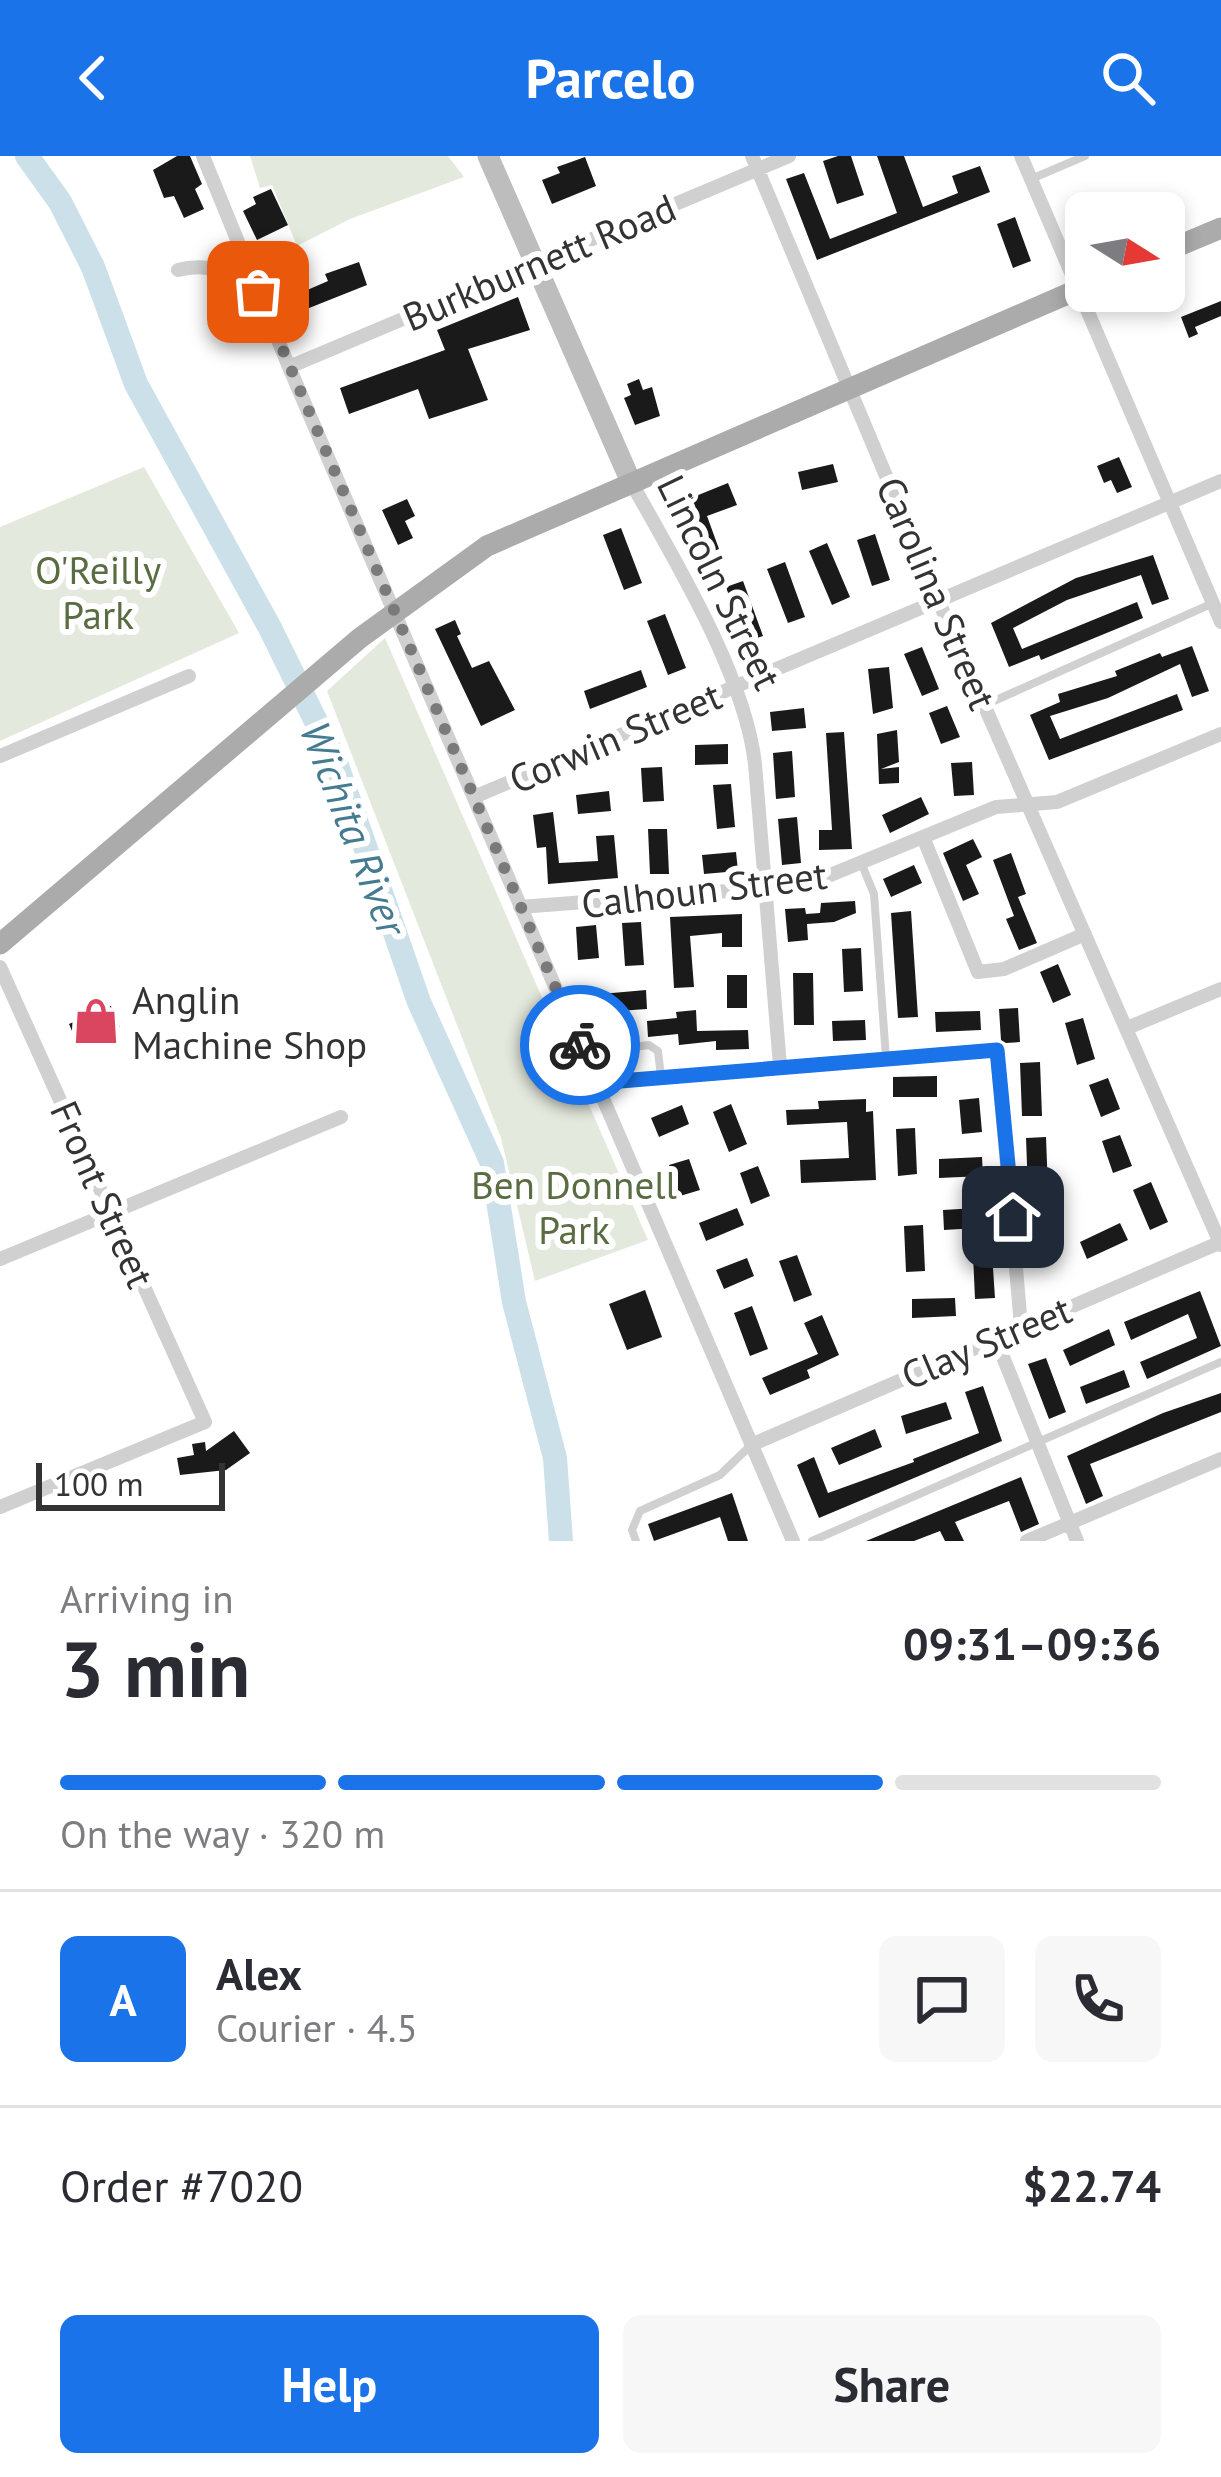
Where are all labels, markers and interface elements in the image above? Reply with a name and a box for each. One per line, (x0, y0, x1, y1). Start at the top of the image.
text: Parcelo (526, 43, 695, 113)
icon: back (60, 45, 126, 111)
icon: search (1095, 45, 1161, 111)
street label: Burkburnett Road (395, 182, 683, 342)
north arrow (1065, 192, 1185, 312)
map controls (1065, 192, 1185, 312)
pin (207, 241, 309, 343)
icon: bag (225, 259, 291, 325)
street label: Lincoln Street (646, 466, 794, 698)
street label: Carolina Street (865, 469, 1009, 717)
park label: O'Reilly Park (35, 544, 161, 640)
street label: Corwin Street (501, 669, 729, 805)
water label: Wichita River (288, 713, 421, 946)
street label: Calhoun Street (578, 849, 830, 929)
place label: Anglin Machine Shop (132, 974, 367, 1070)
courier (520, 985, 640, 1105)
shop icon: Anglin Machine Shop (71, 996, 121, 1046)
icon: bike (547, 1012, 613, 1078)
street label: Front Street (39, 1093, 167, 1295)
park label: Ben Donnell Park (471, 1159, 678, 1255)
pin (962, 1166, 1064, 1268)
icon: home (980, 1184, 1046, 1250)
street label: Clay Street (893, 1283, 1079, 1401)
scale bar (36, 1457, 225, 1510)
text: 100 m (54, 1462, 144, 1505)
text: Arriving in (60, 1573, 234, 1624)
text: 09:31–09:36 (903, 1614, 1161, 1672)
text: 3 min (60, 1618, 250, 1719)
text: On the way · 320 m (60, 1808, 385, 1859)
button: chat (879, 1936, 1005, 2062)
button: phone (1035, 1936, 1161, 2062)
text: Alex (216, 1944, 302, 2002)
text: A (109, 1970, 137, 2028)
text: Courier · 4.5 (216, 2002, 418, 2053)
text: Order #7020 (60, 2156, 303, 2214)
text: $22.74 (1022, 2156, 1161, 2214)
button: Help (60, 2315, 599, 2453)
button: Share (623, 2315, 1161, 2453)

